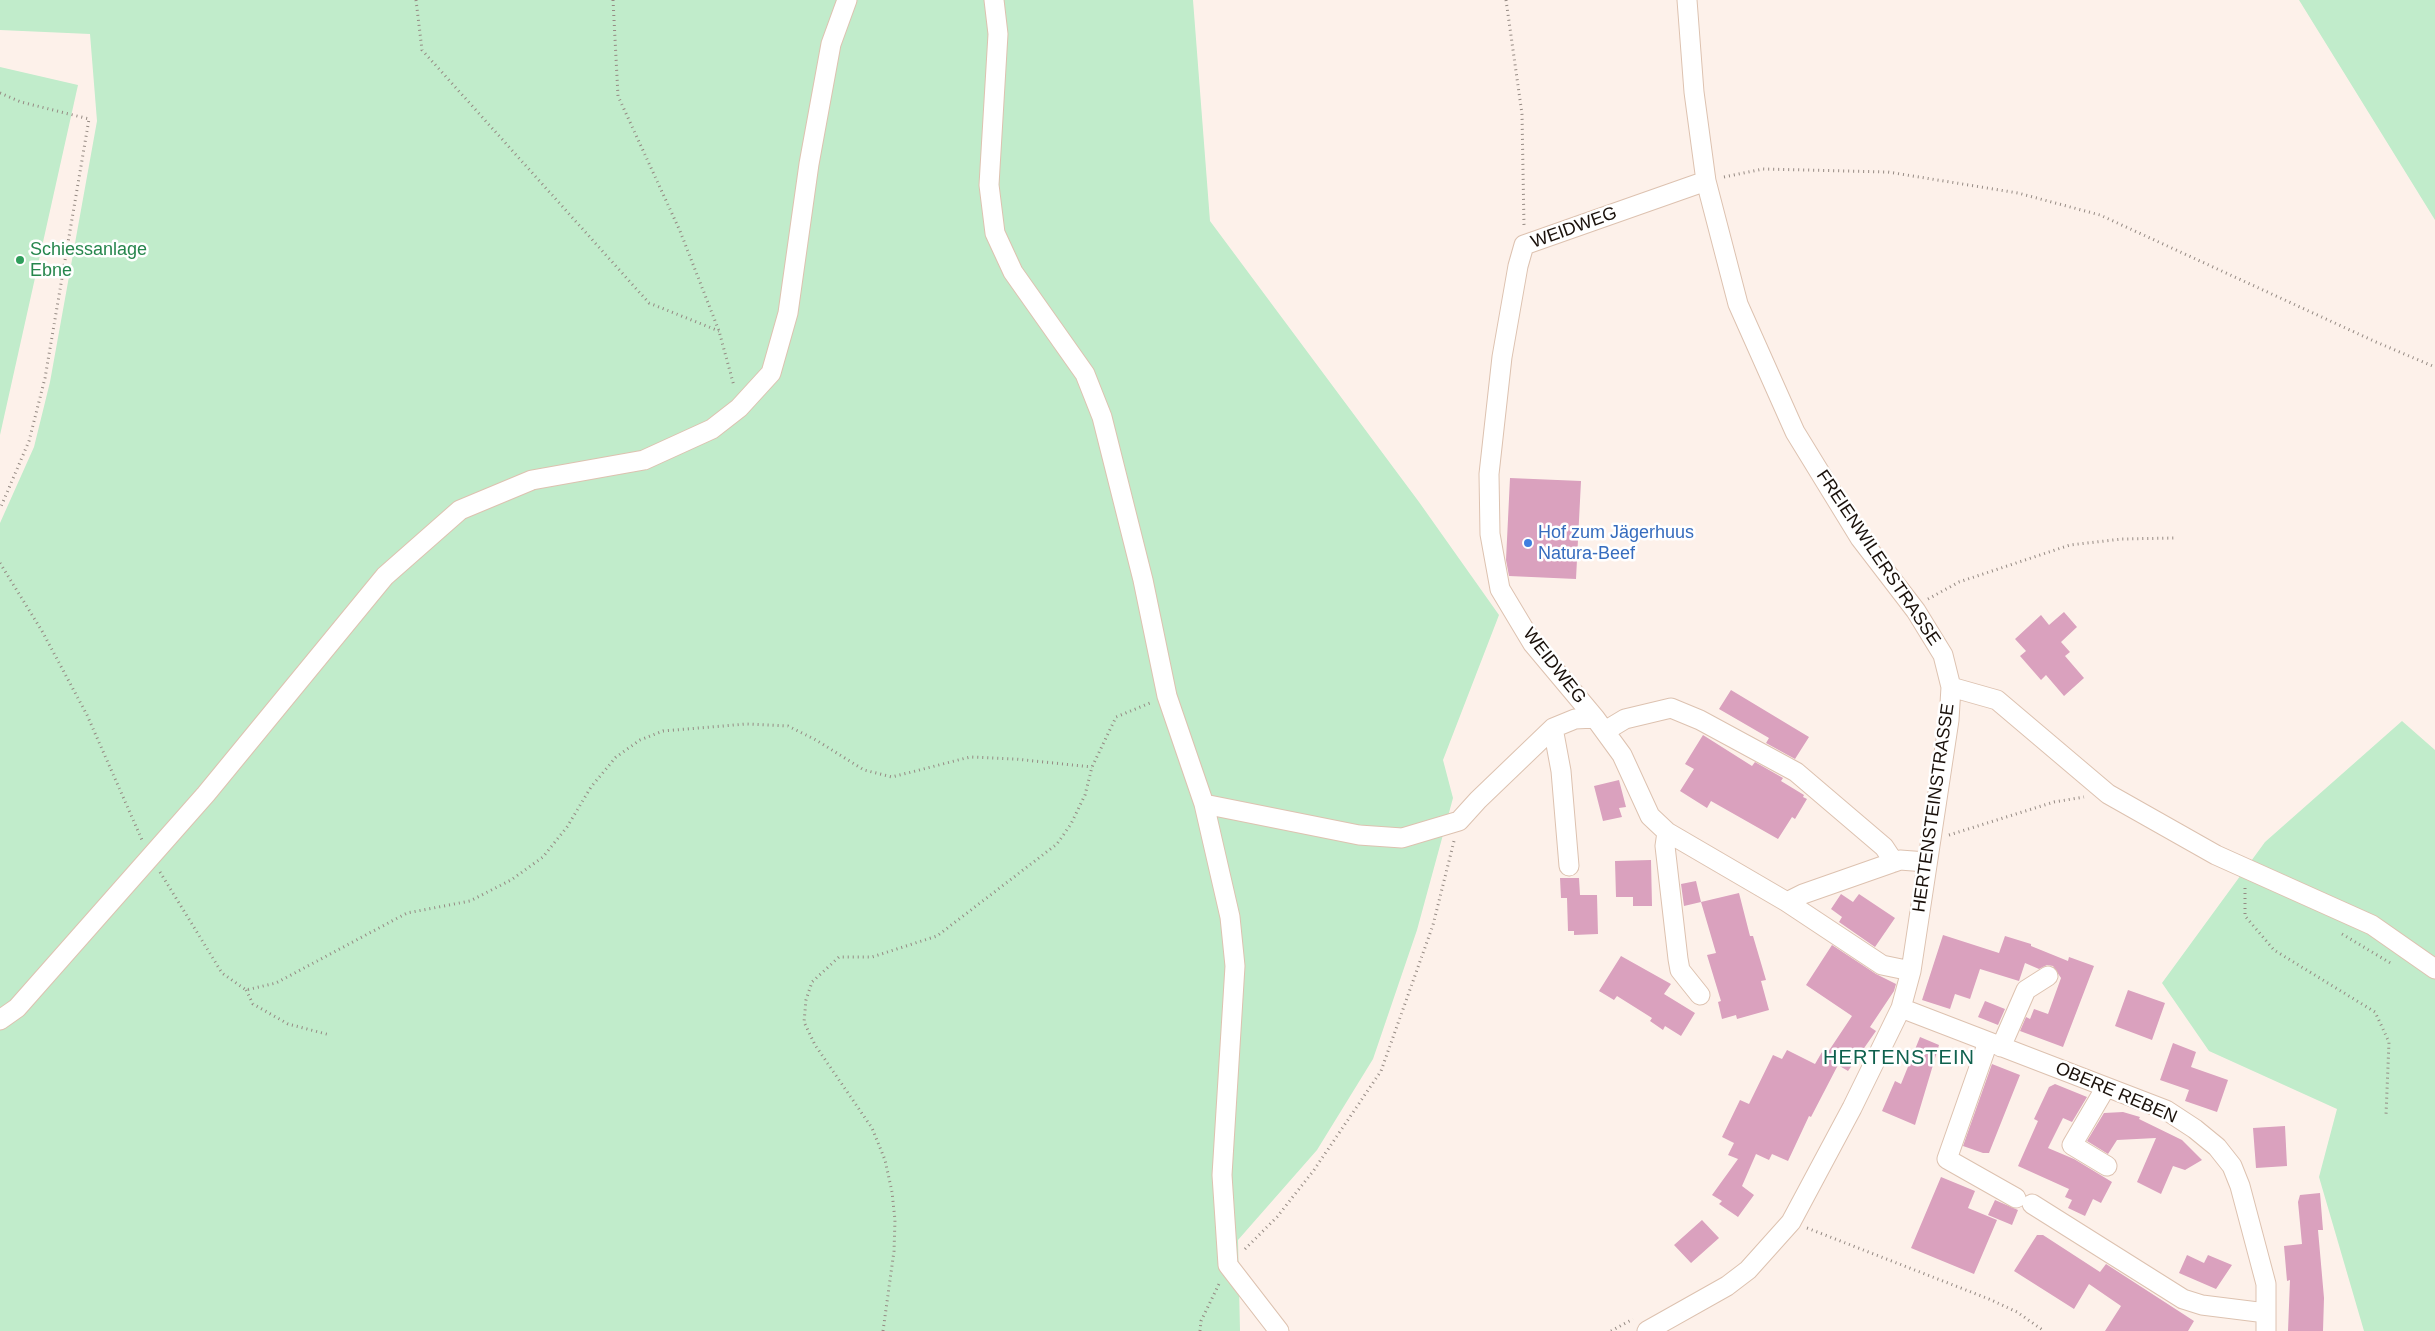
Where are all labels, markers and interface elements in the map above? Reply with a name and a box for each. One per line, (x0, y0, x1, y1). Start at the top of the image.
street label: WEIDWEG (1528, 202, 1620, 254)
place label: Schiessanlage Ebne (30, 239, 147, 282)
marker: Schiessanlage Ebne (14, 254, 26, 266)
street label: FREIENWILERSTRASSE (1811, 466, 1945, 650)
place label: Hof zum Jägerhuus Natura-Beef (1538, 522, 1694, 564)
marker: Hof zum Jägerhuus Natura-Beef (1522, 537, 1534, 549)
street label: WEIDWEG (1518, 624, 1590, 708)
street label: HERTENSTEINSTRASSE (1909, 702, 1959, 914)
district label: HERTENSTEIN (1822, 1046, 1976, 1070)
street label: OBERE REBEN (2052, 1058, 2180, 1128)

